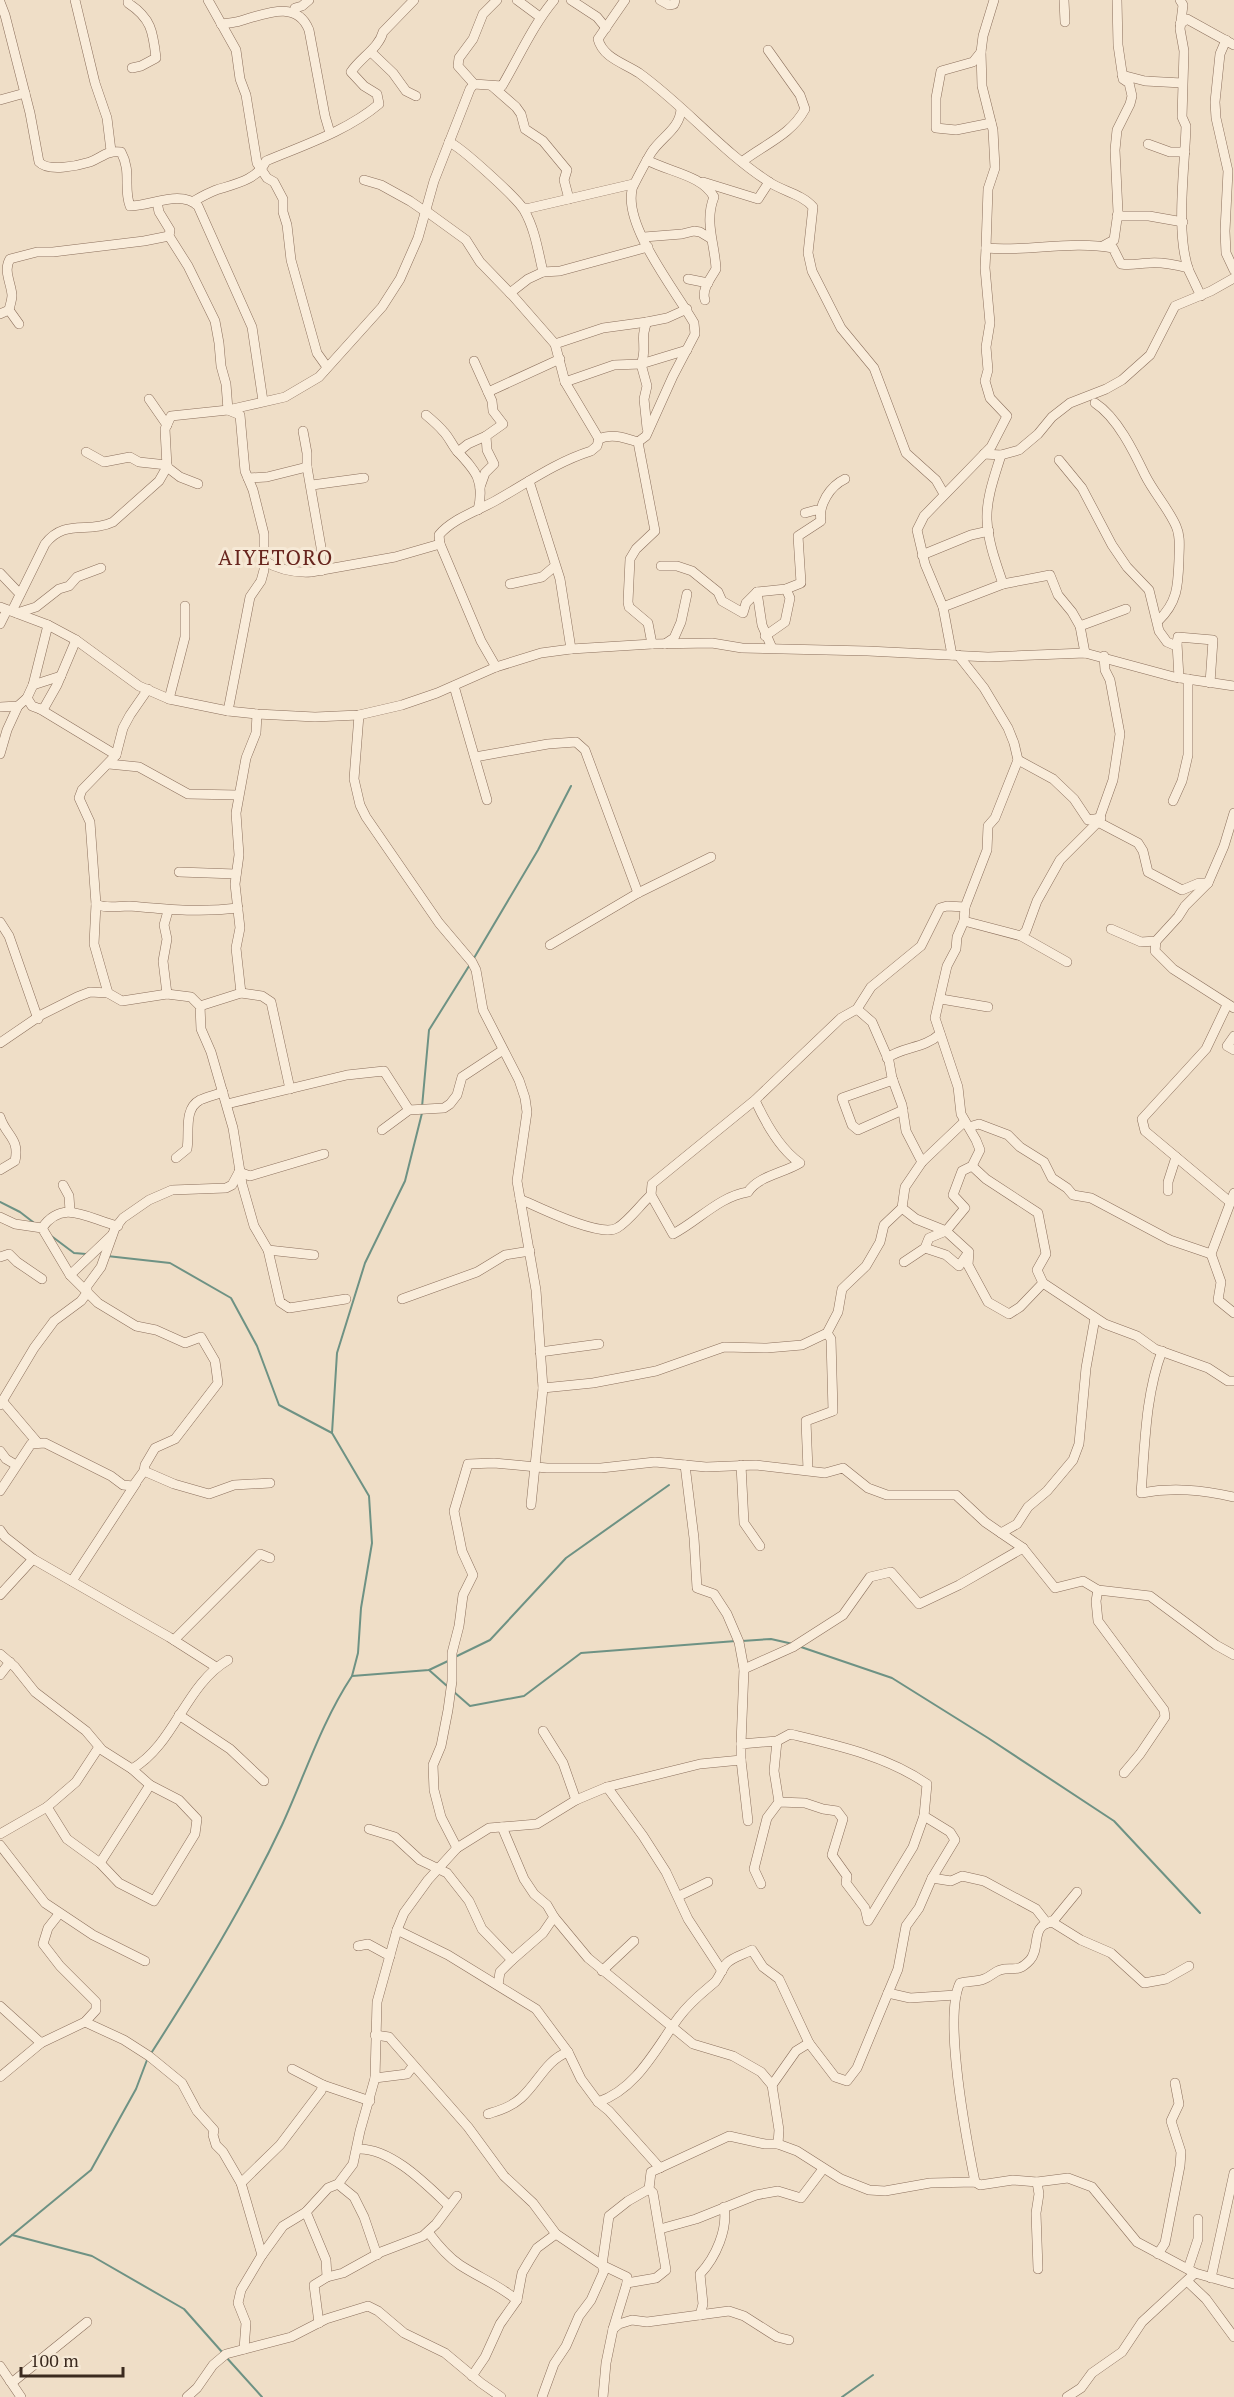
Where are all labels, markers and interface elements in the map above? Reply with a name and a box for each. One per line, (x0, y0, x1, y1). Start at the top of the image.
district label: AIYETORO (218, 543, 334, 571)
scale bar (21, 2340, 123, 2378)
text: 100 m (30, 2348, 79, 2372)

